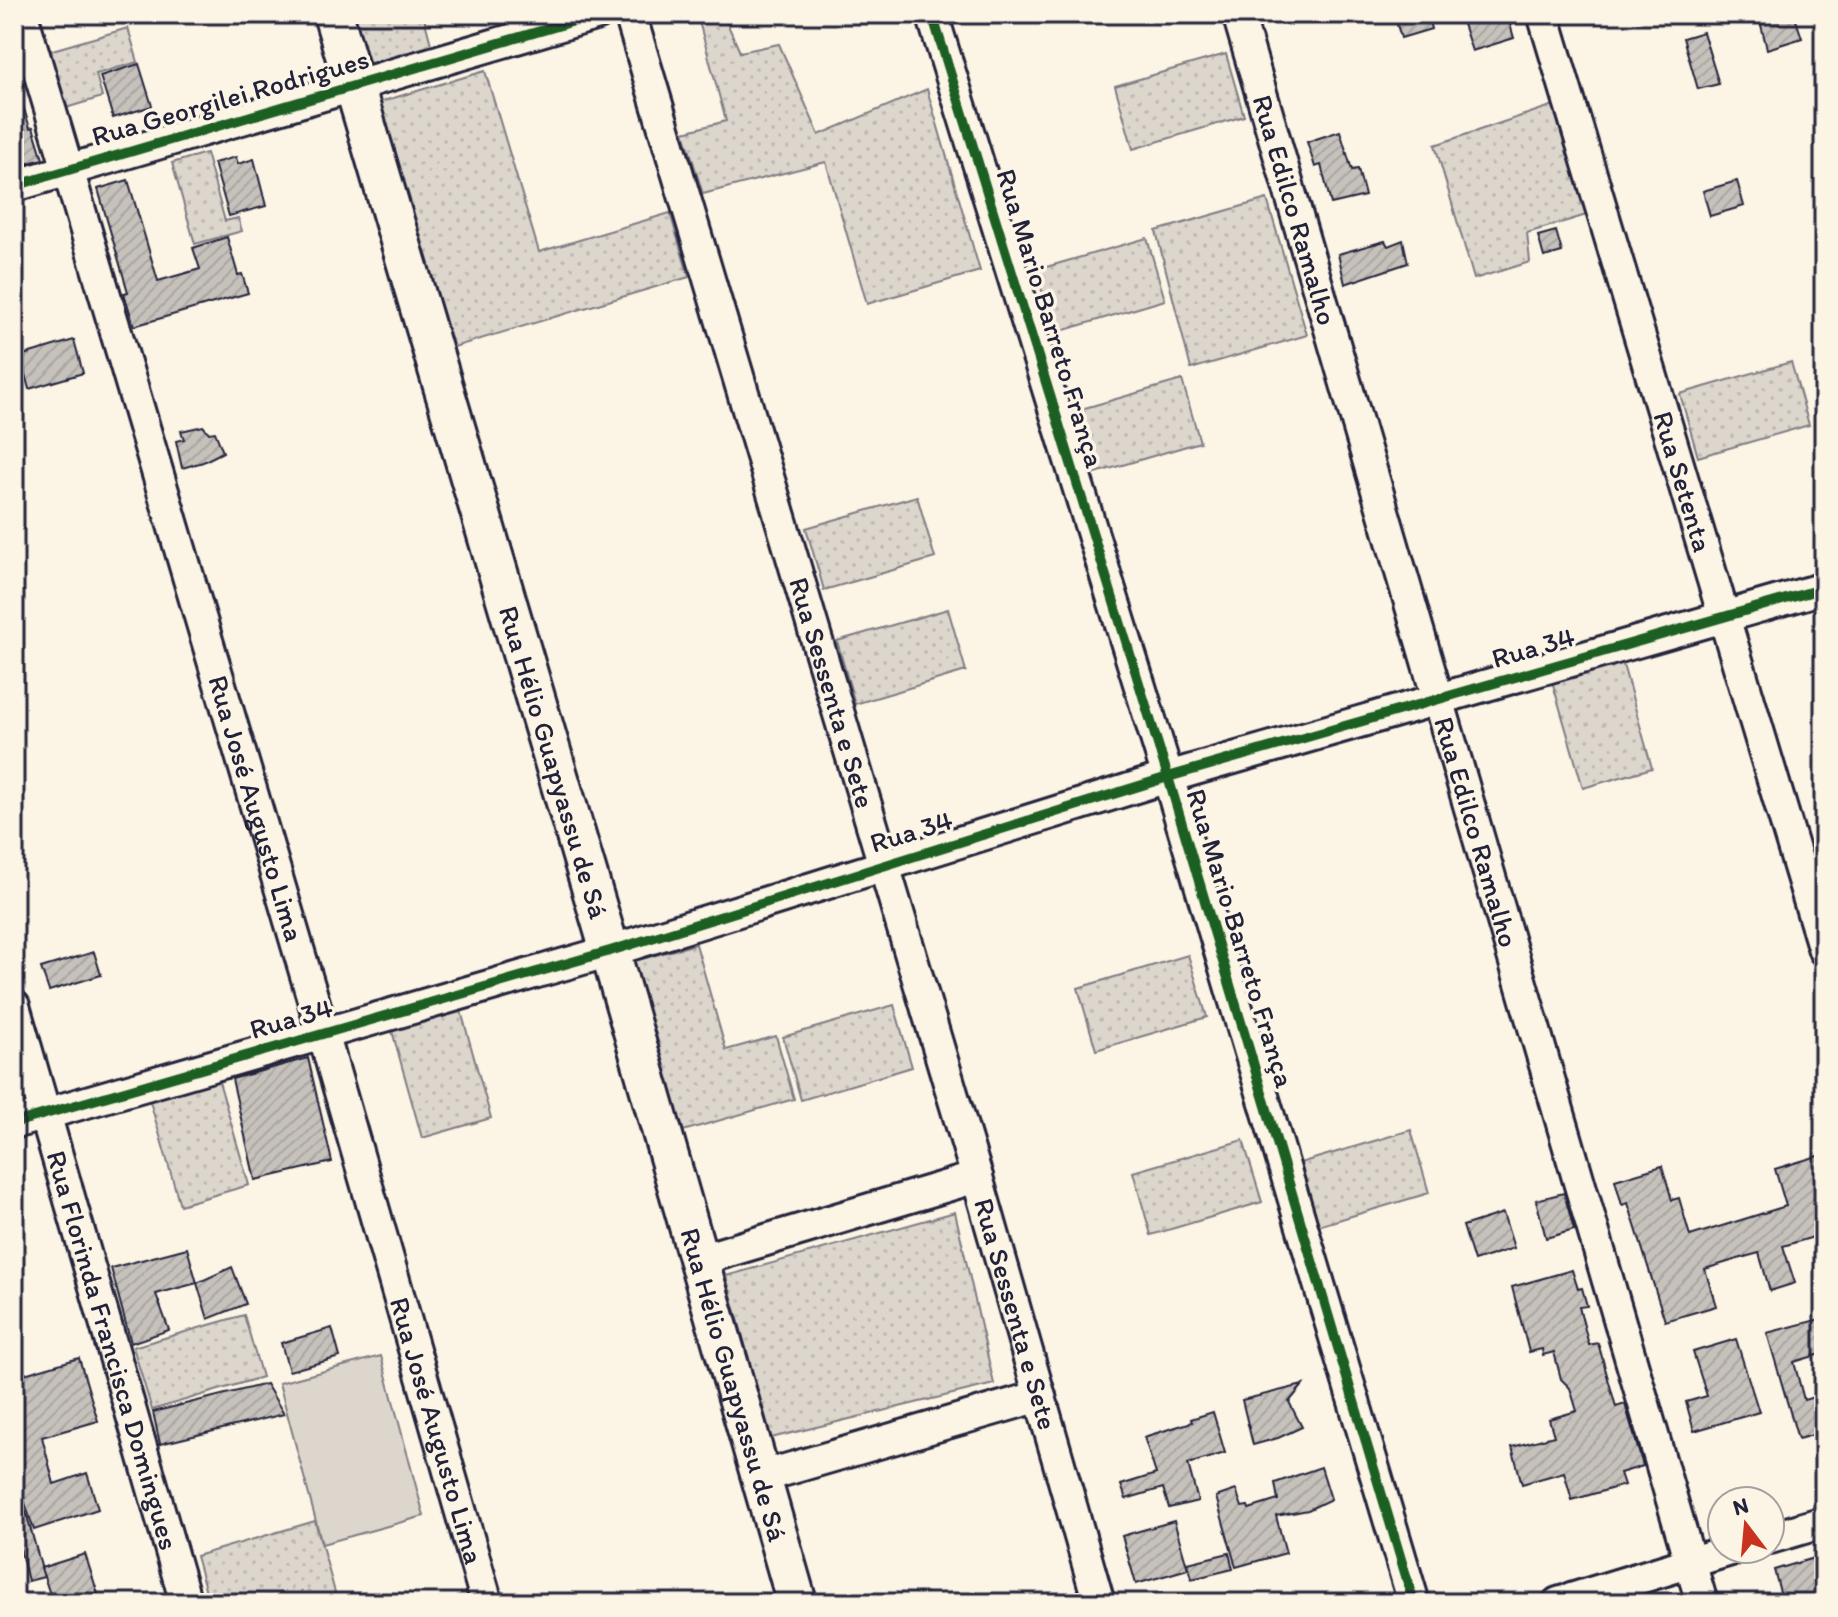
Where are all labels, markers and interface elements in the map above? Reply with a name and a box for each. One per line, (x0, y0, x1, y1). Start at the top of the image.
street label: Rua Georgilei Rodrigues (87, 41, 373, 153)
street label: Rua Edilco Ramalho (1245, 91, 1345, 329)
street label: Rua Mario Barreto França (989, 165, 1113, 472)
street label: Rua Setenta (1646, 407, 1720, 556)
street label: Rua Sessenta e Sete (782, 573, 883, 812)
street label: Rua Hélio Guapyassu de Sá (492, 602, 617, 923)
street label: Rua 34 (1488, 619, 1578, 675)
street label: Rua José Augusto Lima (201, 671, 312, 945)
street label: Rua Edilco Ramalho (1427, 713, 1527, 951)
street label: Rua Mario Barreto França (1179, 785, 1303, 1092)
street label: Rua 34 (866, 802, 957, 860)
street label: Rua 34 (246, 990, 336, 1046)
street label: Rua Florinda Francisca Domingues (39, 1146, 187, 1554)
street label: Rua Sessenta e Sete (967, 1194, 1065, 1434)
street label: Rua Hélio Guapyassu de Sá (673, 1224, 796, 1545)
street label: Rua José Augusto Lima (383, 1293, 492, 1568)
north arrow (1706, 1485, 1786, 1565)
text: N (1730, 1491, 1751, 1521)

